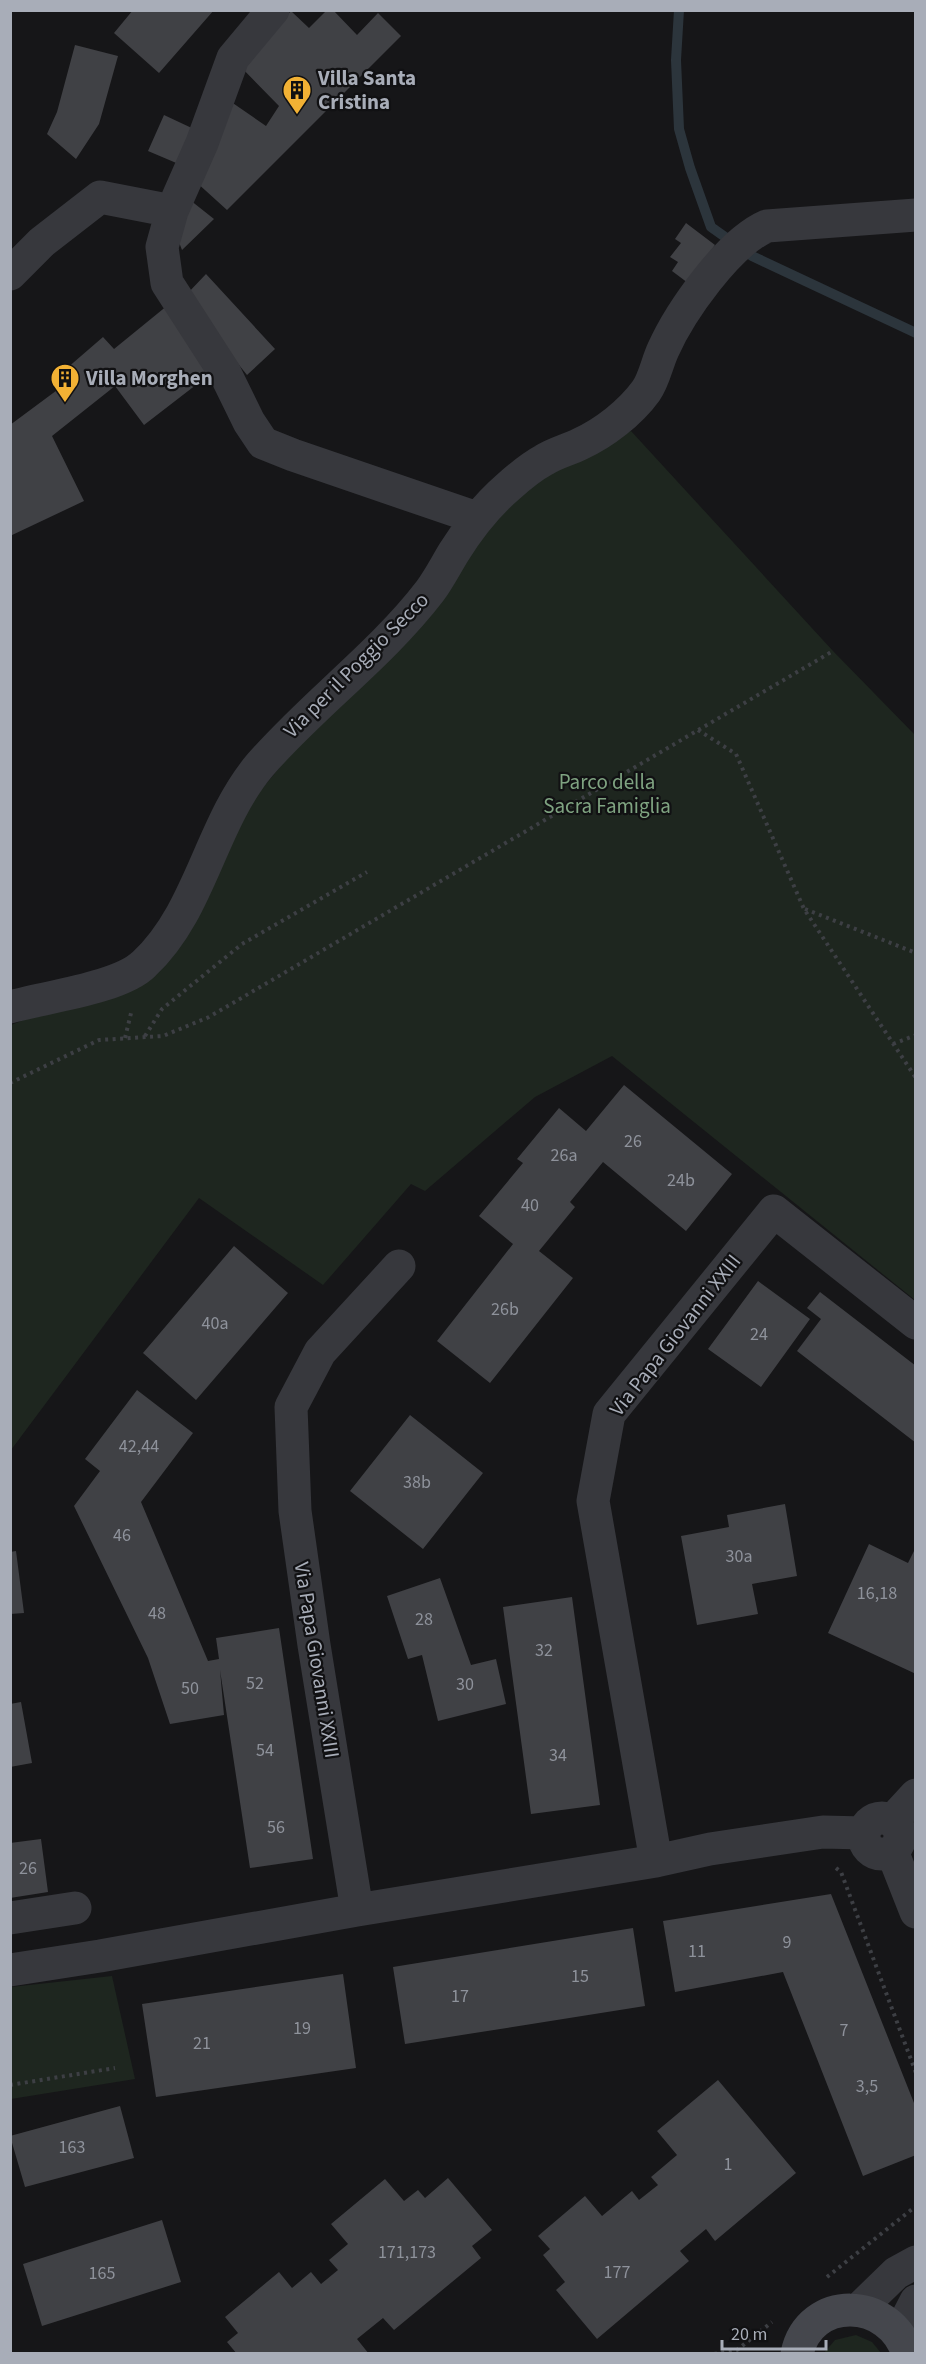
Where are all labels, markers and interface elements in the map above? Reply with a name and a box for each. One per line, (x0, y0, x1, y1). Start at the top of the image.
place label: Villa Santa Cristina (317, 63, 416, 117)
building icon: Villa Santa Cristina (281, 74, 313, 116)
building icon: Villa Morghen (49, 362, 81, 404)
place label: Villa Morghen (85, 363, 213, 393)
street label: Via per il Poggio Secco (276, 585, 436, 745)
park label: Parco della Sacra Famiglia (543, 767, 671, 821)
house number: 26 (624, 1129, 642, 1154)
house number: 26a (551, 1143, 577, 1168)
house number: 24b (667, 1168, 695, 1193)
house number: 40 (521, 1193, 539, 1218)
street label: Via Papa Giovanni XXIII (602, 1248, 748, 1422)
house number: 26b (491, 1297, 519, 1322)
house number: 40a (202, 1311, 228, 1336)
house number: 24 (750, 1322, 768, 1347)
house number: 42,44 (119, 1434, 159, 1459)
house number: 38b (403, 1470, 431, 1495)
house number: 46 (113, 1523, 131, 1548)
house number: 30a (726, 1544, 752, 1569)
street label: Via Papa Giovanni XXIII (287, 1560, 347, 1760)
house number: 16,18 (857, 1581, 897, 1606)
house number: 48 (148, 1601, 166, 1626)
house number: 28 (415, 1607, 433, 1632)
house number: 32 (535, 1638, 553, 1663)
house number: 52 (246, 1671, 264, 1696)
house number: 30 (456, 1672, 474, 1697)
house number: 50 (181, 1676, 199, 1701)
house number: 54 (256, 1738, 274, 1763)
house number: 34 (549, 1743, 567, 1768)
house number: 56 (267, 1815, 285, 1840)
house number: 26 (19, 1856, 37, 1881)
house number: 9 (783, 1930, 792, 1955)
house number: 11 (688, 1939, 706, 1964)
house number: 15 (571, 1964, 589, 1989)
house number: 17 (451, 1984, 469, 2009)
house number: 19 (293, 2016, 311, 2041)
house number: 7 (840, 2018, 849, 2043)
house number: 21 (193, 2031, 211, 2056)
house number: 3,5 (856, 2074, 878, 2099)
house number: 163 (59, 2135, 85, 2160)
house number: 1 (724, 2152, 732, 2177)
house number: 171,173 (378, 2240, 436, 2265)
house number: 177 (604, 2260, 630, 2285)
house number: 165 (89, 2261, 115, 2286)
scale bar (722, 2313, 826, 2351)
text: 20 m (731, 2322, 767, 2347)

